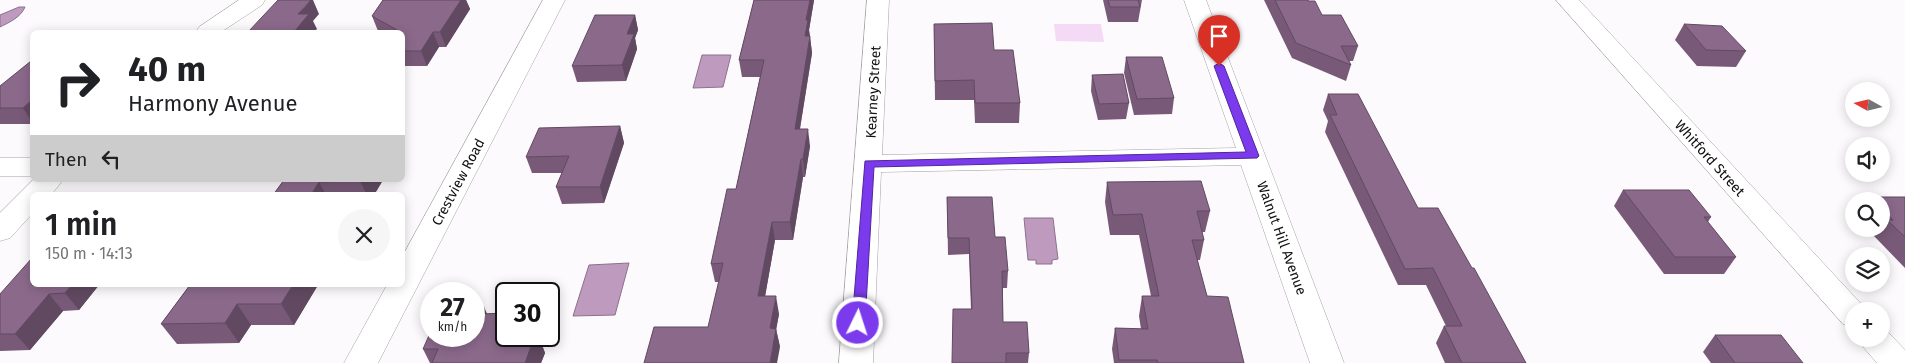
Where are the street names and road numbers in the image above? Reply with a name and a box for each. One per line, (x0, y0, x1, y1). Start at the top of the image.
street label: Kearney Street (863, 44, 884, 139)
street label: Whitford Street (1671, 117, 1749, 201)
street label: Crestview Road (428, 136, 489, 229)
street label: Walnut Hill Avenue (1253, 179, 1310, 297)

